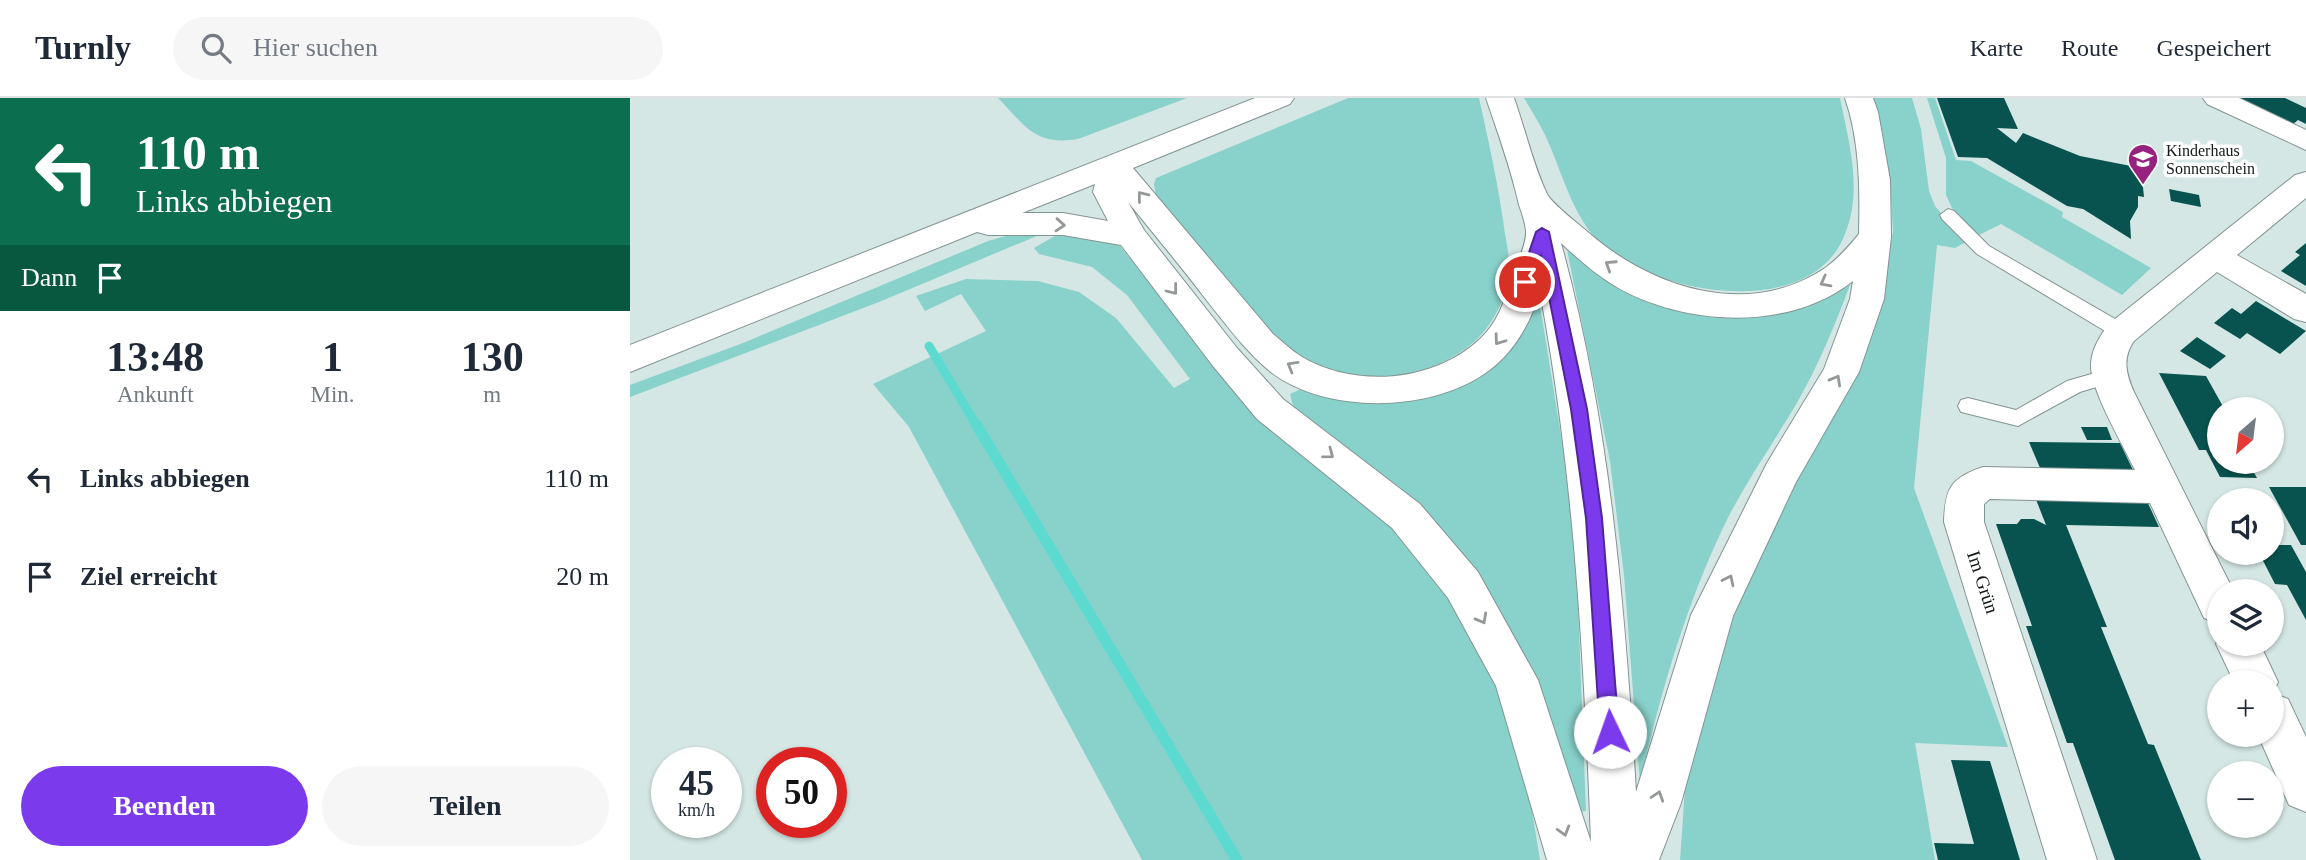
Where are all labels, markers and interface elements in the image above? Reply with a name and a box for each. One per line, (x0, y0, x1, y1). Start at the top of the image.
search box (173, 17, 663, 80)
icon: search (197, 29, 235, 67)
text: Turnly (35, 30, 131, 66)
text: Hier suchen (253, 33, 378, 62)
text: Karte (1970, 35, 2023, 61)
text: Route (2061, 35, 2118, 61)
text: Gespeichert (2156, 35, 2271, 61)
text: 110 m (136, 125, 260, 180)
icon: left (21, 126, 112, 217)
school or university icon: Kinderhaus Sonnenschein (2126, 142, 2160, 186)
place label: Kinderhaus Sonnenschein (2166, 142, 2255, 177)
text: Links abbiegen (136, 183, 332, 219)
one-way arrow (1138, 191, 1150, 204)
one-way arrow (1054, 217, 1065, 232)
pin (1495, 252, 1555, 312)
icon: arrive (91, 259, 129, 297)
one-way arrow (1605, 261, 1618, 273)
text: Dann (21, 263, 77, 292)
icon: arrive (1506, 263, 1544, 301)
one-way arrow (1819, 274, 1832, 288)
one-way arrow (1165, 282, 1178, 295)
one-way arrow (1494, 332, 1507, 345)
text: 13:48 (106, 334, 204, 380)
text: 1 (322, 334, 343, 380)
text: 130 (461, 334, 524, 380)
one-way arrow (1286, 361, 1299, 374)
one-way arrow (1828, 375, 1841, 388)
text: Ankunft (117, 382, 194, 407)
text: Min. (310, 382, 355, 407)
text: m (483, 382, 501, 407)
north arrow (2207, 397, 2284, 474)
map controls (2207, 397, 2284, 838)
one-way arrow (1322, 445, 1334, 458)
icon: left (21, 460, 59, 498)
text: Links abbiegen (80, 464, 250, 493)
text: 110 m (544, 464, 609, 493)
button: sound (2207, 488, 2284, 565)
street label: Im Grün (1963, 548, 2003, 617)
icon: arrive (21, 558, 59, 596)
text: Ziel erreicht (80, 562, 217, 591)
text: 20 m (556, 562, 609, 591)
one-way arrow (1720, 575, 1734, 587)
button: layers (2207, 579, 2284, 656)
one-way arrow (1474, 612, 1487, 625)
button: + (2207, 670, 2284, 747)
position arrow (1573, 695, 1647, 769)
speed limit sign: 50 (756, 747, 847, 838)
button: − (2207, 761, 2284, 838)
text: 45 (679, 764, 714, 803)
button: Beenden (21, 766, 308, 846)
button: Teilen (322, 766, 609, 846)
one-way arrow (1650, 791, 1665, 803)
text: km/h (678, 800, 715, 820)
one-way arrow (1555, 824, 1570, 836)

